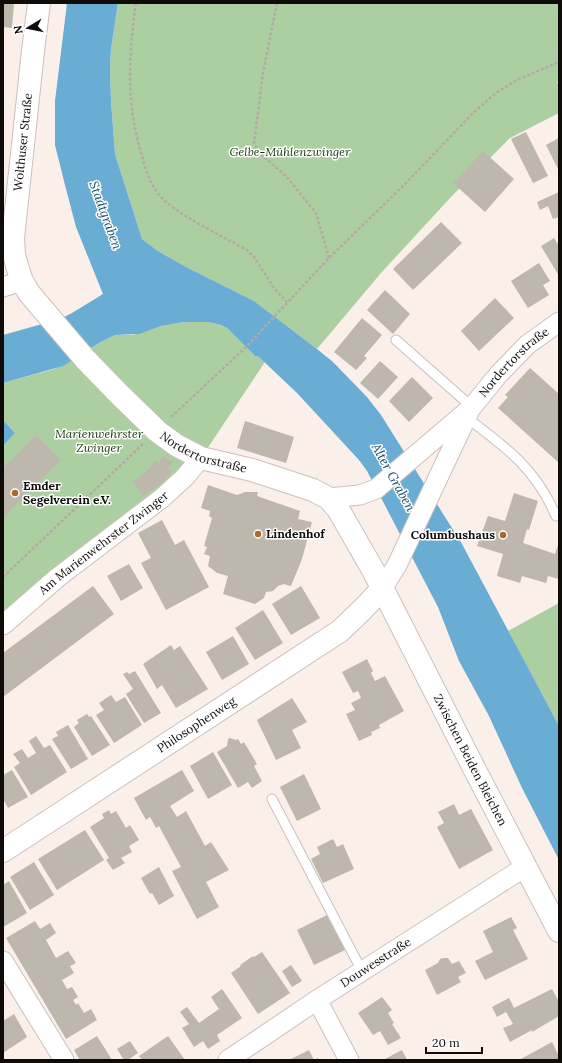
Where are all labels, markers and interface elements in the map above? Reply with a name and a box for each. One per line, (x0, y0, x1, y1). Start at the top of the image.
north arrow (8, 8, 48, 48)
text: N (10, 24, 26, 35)
street label: Wolthuser Straße (10, 92, 35, 192)
park label: Gelbe-Mühlenzwinger (230, 144, 351, 159)
water label: Stadtgraben (85, 179, 126, 252)
street label: Nordertorstraße (475, 324, 552, 400)
park label: Marienwehrster Zwinger (55, 426, 144, 455)
street label: Nordertorstraße (157, 428, 249, 476)
water label: Alter Graben (367, 439, 419, 514)
place label: Emder Segelverein e.V. (23, 478, 111, 507)
street label: Am Marienwehrster Zwinger (35, 487, 172, 598)
marker: Emder Segelverein e.V. (10, 488, 20, 498)
place label: Lindenhof (266, 526, 326, 541)
place label: Columbushaus (411, 527, 495, 542)
marker: Lindenhof (253, 529, 263, 539)
marker: Columbushaus (498, 530, 508, 540)
street label: Zwischen Beiden Bleichen (431, 692, 511, 828)
street label: Philosophenweg (154, 693, 239, 756)
street label: Douwesstraße (337, 934, 414, 990)
scale bar (426, 1029, 482, 1055)
text: 20 m (432, 1035, 460, 1050)

